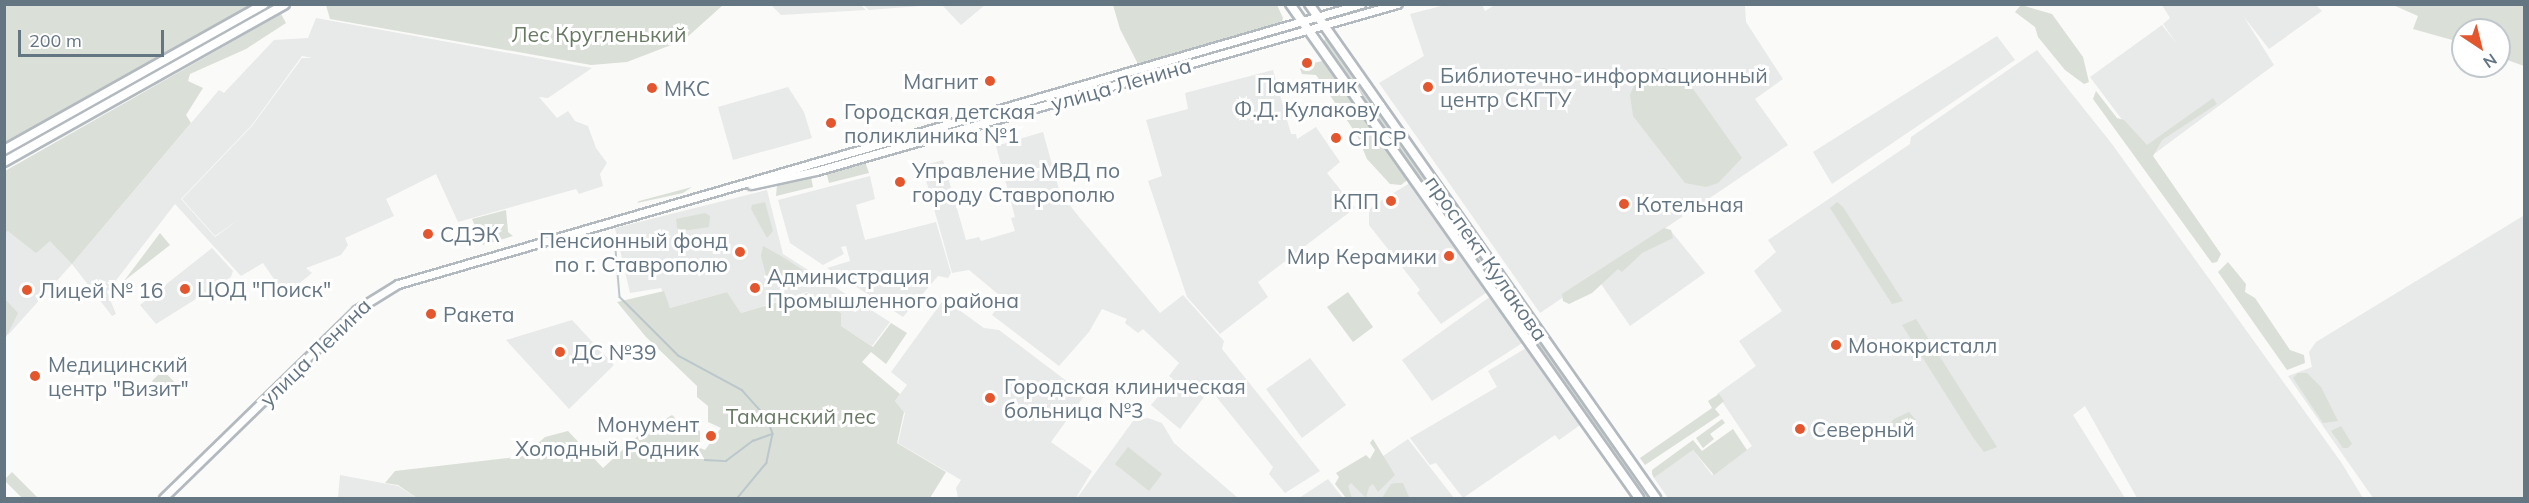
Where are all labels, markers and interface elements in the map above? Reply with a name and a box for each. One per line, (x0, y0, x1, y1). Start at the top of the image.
scale bar (21, 18, 166, 56)
north arrow (2451, 18, 2511, 78)
park label: Лес Кругленький (512, 21, 686, 47)
text: 200 m (29, 29, 82, 52)
text: N (2479, 49, 2501, 73)
street label: улица Ленина (1048, 52, 1194, 116)
marker: Памятник Ф.Д. Кулакову (1300, 56, 1314, 70)
place label: Библиотечно-информационный центр СКГТУ (1440, 62, 1768, 112)
place label: Магнит (903, 68, 978, 94)
place label: Памятник Ф.Д. Кулакову (1234, 72, 1380, 122)
marker: Магнит (983, 74, 997, 88)
place label: МКС (664, 75, 710, 101)
marker: Библиотечно-информационный центр СКГТУ (1421, 80, 1435, 94)
marker: МКС (645, 81, 659, 95)
place label: Городская детская поликлиника №1 (844, 98, 1035, 148)
marker: Городская детская поликлиника №1 (822, 114, 840, 132)
place label: СПСР (1348, 125, 1406, 151)
marker: СПСР (1329, 131, 1343, 145)
place label: Управление МВД по городу Ставрополю (912, 157, 1120, 207)
street label: проспект Кулакова (1421, 171, 1553, 345)
marker: Управление МВД по городу Ставрополю (893, 175, 907, 189)
place label: КПП (1333, 188, 1379, 214)
place label: Котельная (1636, 191, 1744, 217)
marker: КПП (1384, 194, 1398, 208)
marker: Котельная (1617, 197, 1631, 211)
place label: СДЭК (440, 221, 499, 247)
marker: СДЭК (421, 227, 435, 241)
place label: Пенсионный фонд по г. Ставрополю (539, 227, 728, 277)
place label: Мир Керамики (1287, 243, 1437, 269)
marker: Пенсионный фонд по г. Ставрополю (733, 245, 747, 259)
marker: Мир Керамики (1442, 249, 1456, 263)
place label: Администрация Промышленного района (767, 263, 1019, 313)
place label: ЦОД "Поиск" (197, 276, 331, 302)
place label: Лицей № 16 (39, 277, 163, 303)
marker: Администрация Промышленного района (748, 281, 762, 295)
marker: ЦОД "Поиск" (178, 282, 192, 296)
marker: Лицей № 16 (20, 283, 34, 297)
street label: улица Ленина (254, 293, 376, 411)
place label: Ракета (443, 301, 515, 327)
marker: Ракета (424, 307, 438, 321)
place label: Монокристалл (1848, 332, 1997, 358)
marker: Монокристалл (1829, 338, 1843, 352)
place label: ДС №39 (572, 339, 657, 365)
marker: ДС №39 (553, 345, 567, 359)
place label: Медицинский центр "Визит" (48, 351, 189, 401)
marker: Медицинский центр "Визит" (26, 367, 44, 385)
place label: Городская клиническая больница №3 (1004, 373, 1246, 423)
marker: Городская клиническая больница №3 (981, 389, 999, 407)
park label: Таманский лес (726, 403, 876, 429)
place label: Монумент Холодный Родник (515, 411, 699, 461)
place label: Северный (1812, 416, 1915, 442)
marker: Северный (1793, 422, 1807, 436)
marker: Монумент Холодный Родник (704, 429, 718, 443)

